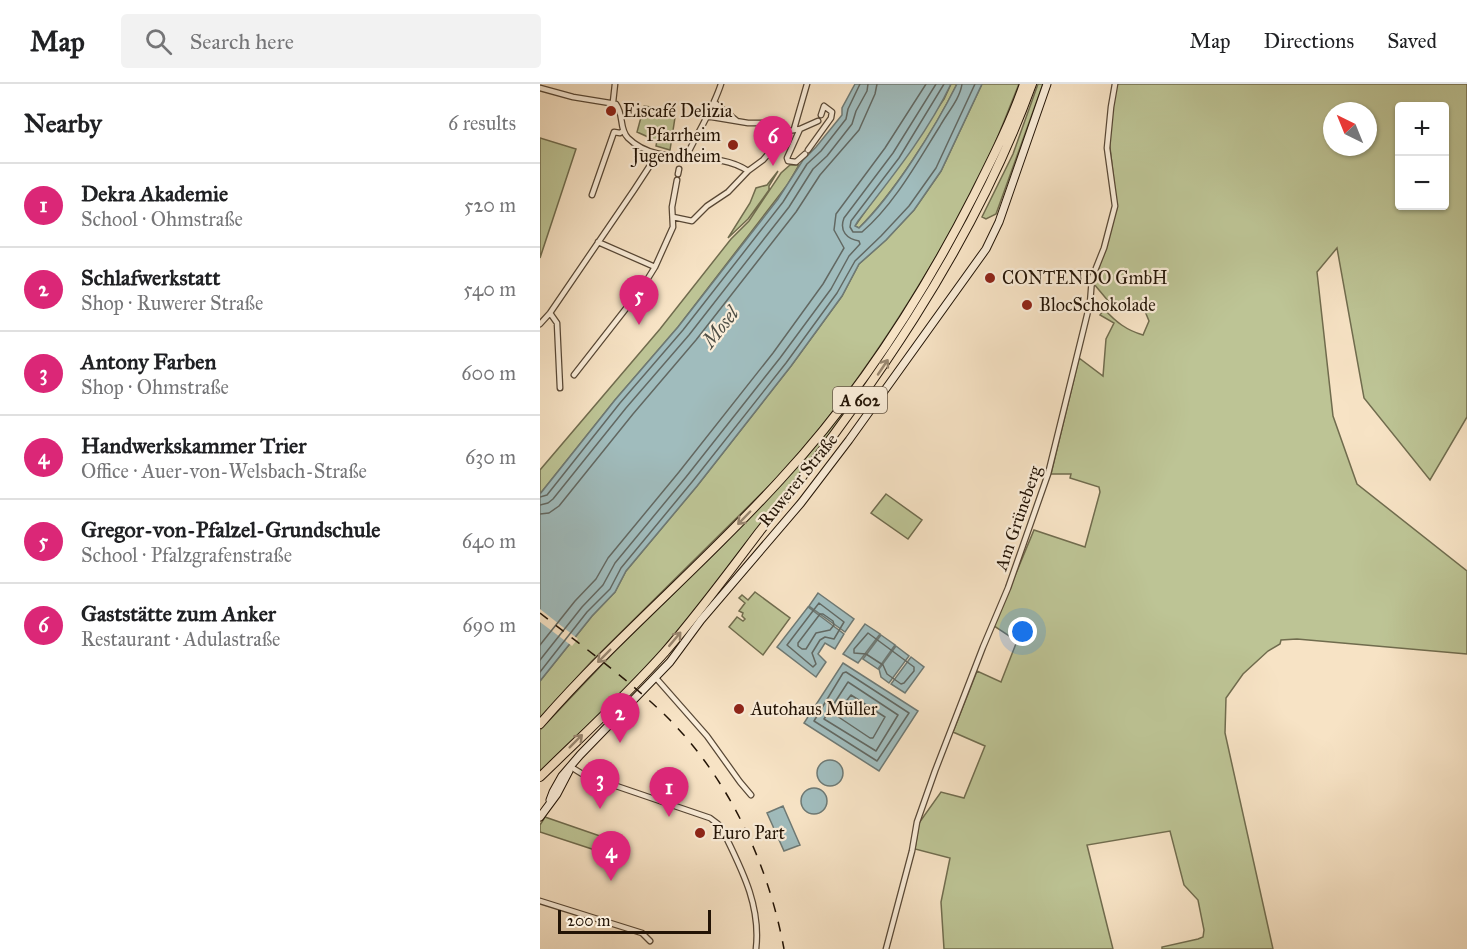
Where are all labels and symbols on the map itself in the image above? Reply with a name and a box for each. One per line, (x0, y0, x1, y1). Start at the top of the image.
place label: Eiscafé Delizia (623, 100, 733, 122)
north arrow (1323, 102, 1377, 156)
marker: Eiscafé Delizia (604, 104, 618, 118)
pin: 6 (754, 116, 792, 166)
place label: Pfarrheim Jugendheim (630, 124, 721, 168)
marker: Pfarrheim Jugendheim (726, 138, 740, 152)
place label: CONTENDO GmbH (1002, 267, 1168, 289)
marker: CONTENDO GmbH (983, 271, 997, 285)
pin: 5 (620, 276, 658, 325)
place label: BlocSchokolade (1039, 294, 1156, 316)
marker: BlocSchokolade (1020, 298, 1034, 312)
water label: Mosel (695, 301, 745, 354)
one-way arrow (877, 359, 889, 376)
road number: A 602 (833, 387, 887, 413)
street label: Ruwerer Straße (754, 429, 842, 531)
street label: Am Grüneberg (989, 462, 1047, 575)
one-way arrow (737, 511, 751, 526)
your location (1008, 617, 1037, 646)
one-way arrow (669, 631, 682, 647)
one-way arrow (597, 649, 612, 664)
pin: 2 (600, 694, 640, 743)
place label: Autohaus Müller (750, 698, 878, 720)
marker: Autohaus Müller (732, 702, 746, 716)
one-way arrow (569, 734, 584, 749)
pin: 3 (580, 760, 620, 809)
pin: 1 (650, 768, 688, 817)
place label: Euro Part (712, 822, 786, 844)
marker: Euro Part (693, 826, 707, 840)
pin: 4 (592, 832, 630, 881)
scale bar (558, 907, 711, 934)

